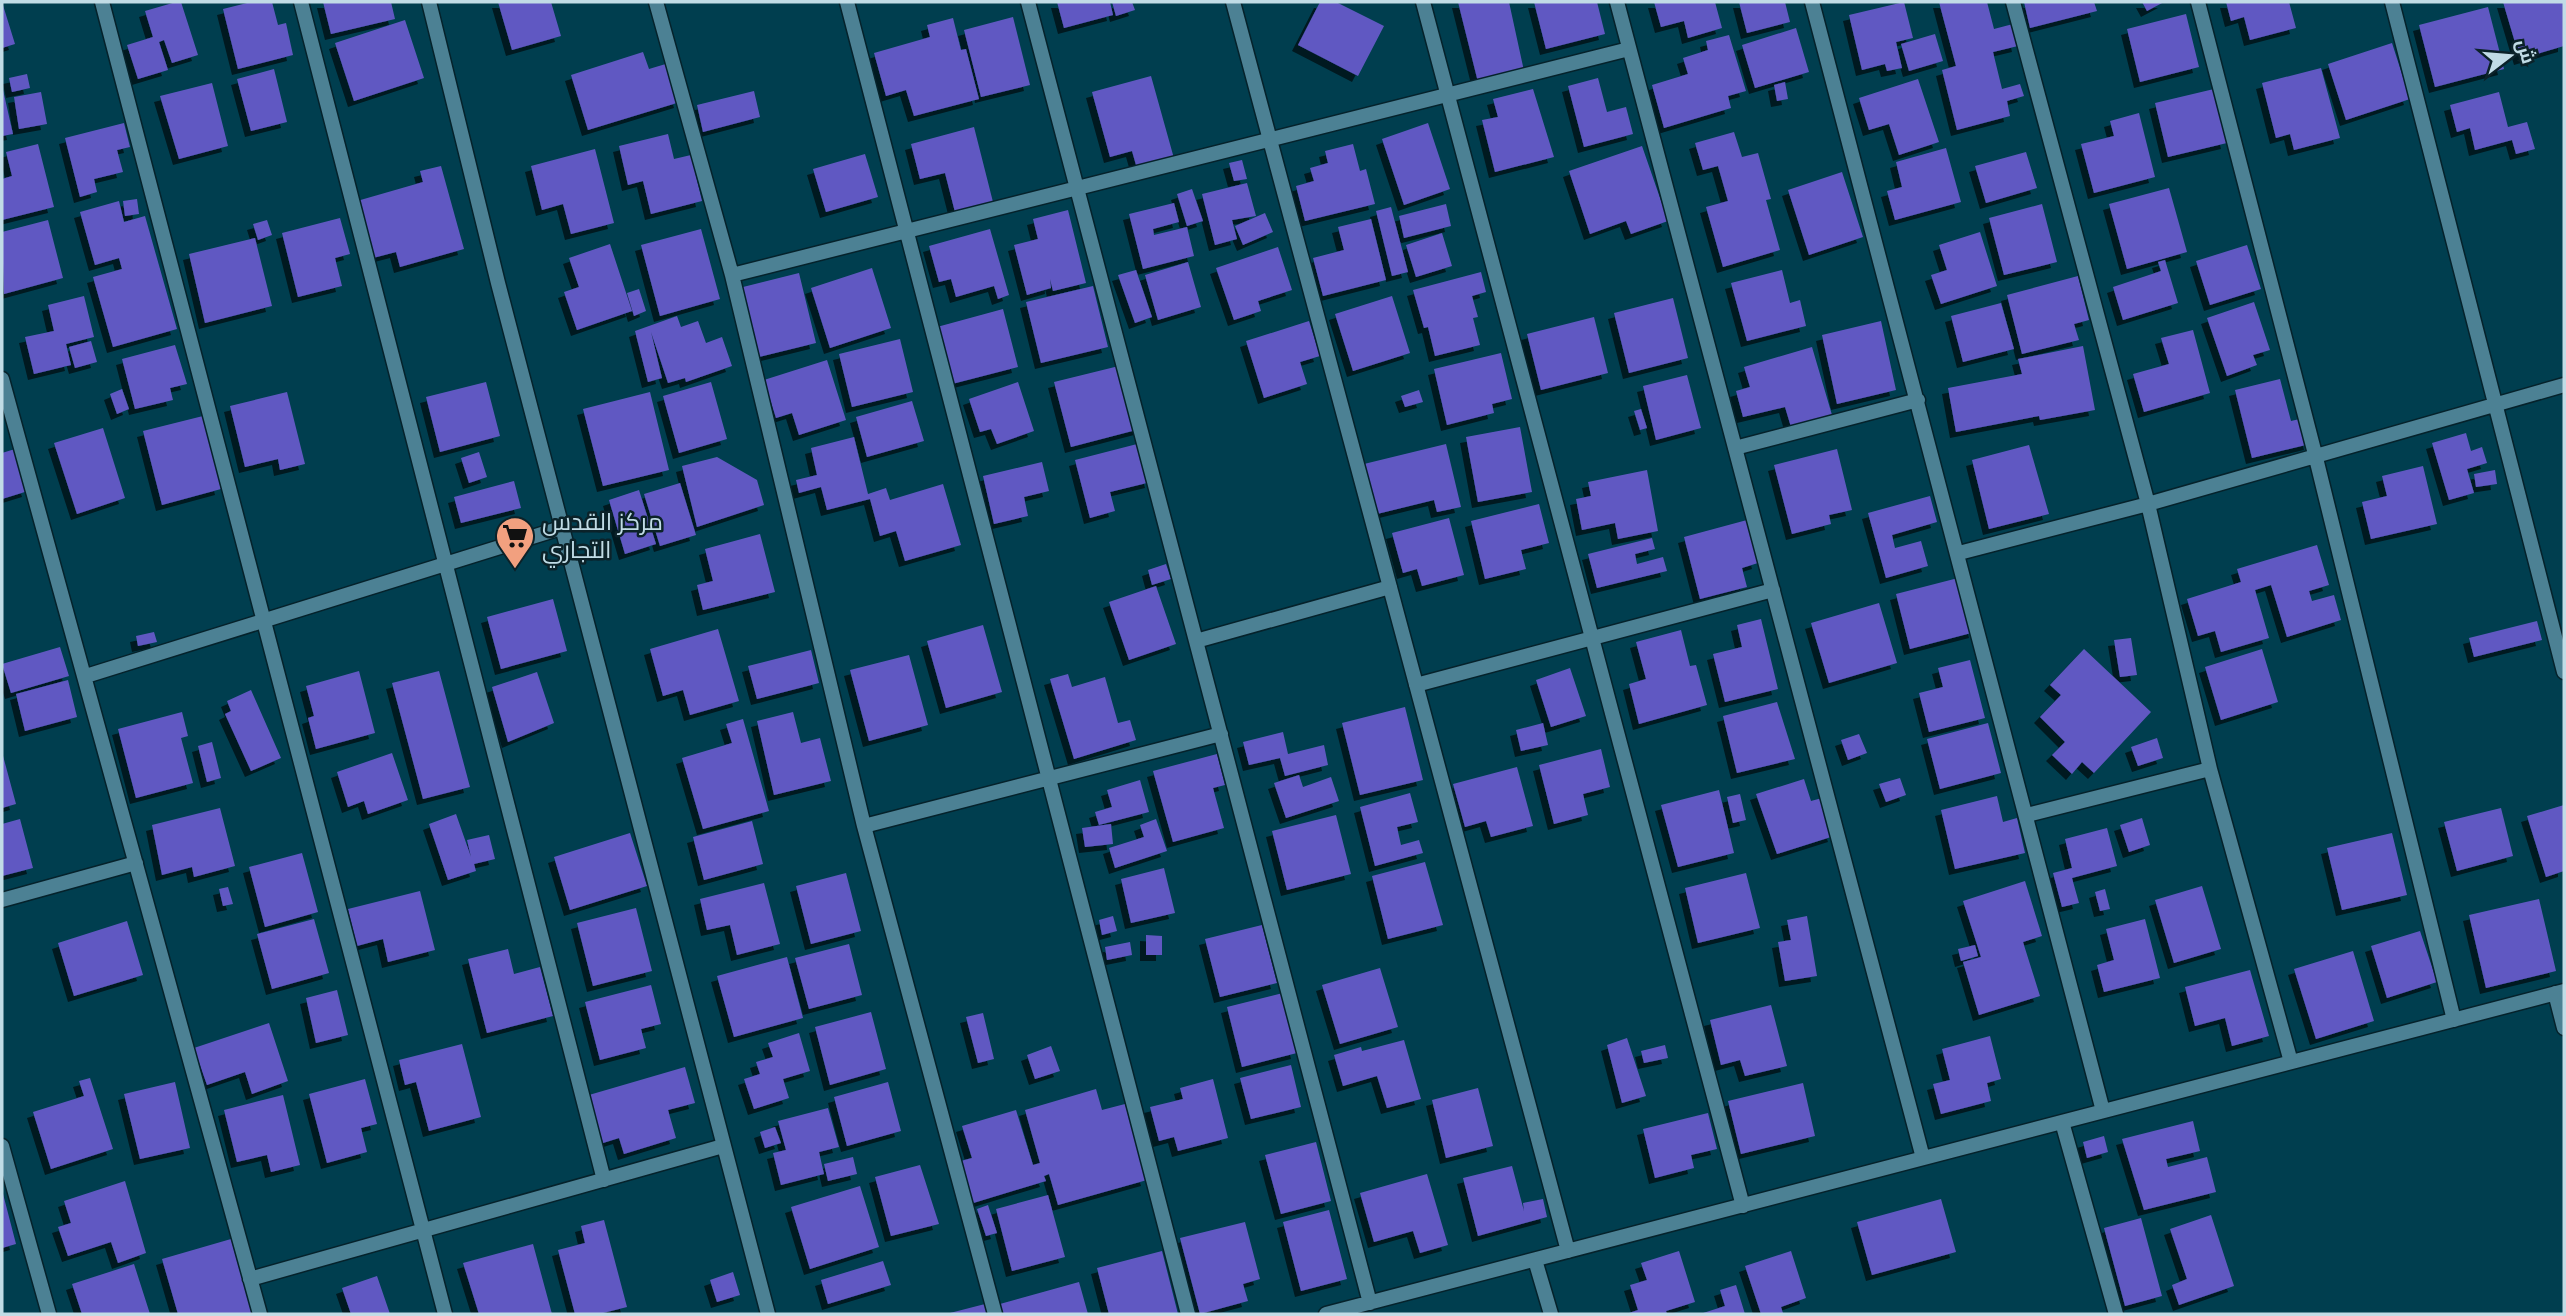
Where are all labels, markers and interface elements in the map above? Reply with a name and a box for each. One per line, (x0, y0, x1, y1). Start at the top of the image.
north arrow (2475, 21, 2545, 91)
text: ش (2511, 37, 2539, 66)
place label: مركز القدس التجاري (542, 508, 663, 568)
supermarket icon: مركز القدس التجاري (494, 515, 536, 570)

